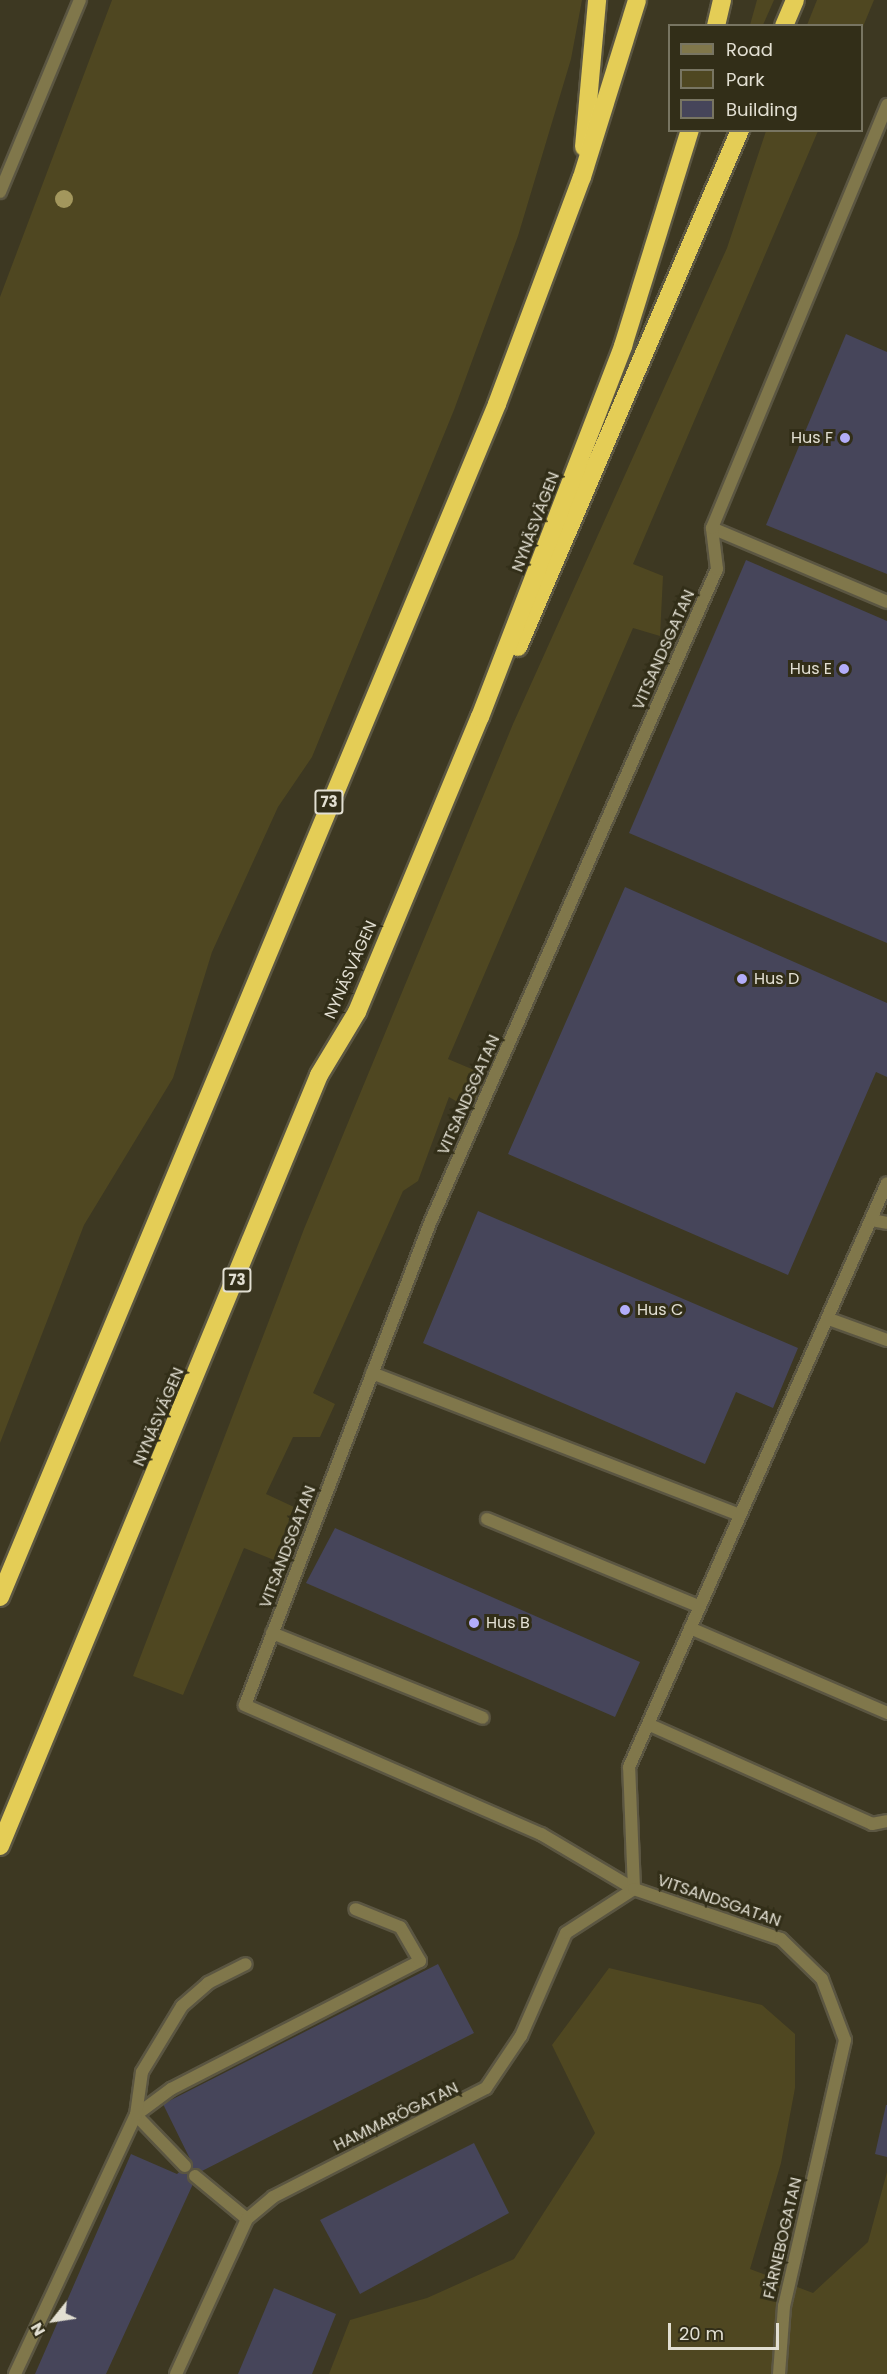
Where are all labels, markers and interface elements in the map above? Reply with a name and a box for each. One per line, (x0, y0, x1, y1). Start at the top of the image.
legend (668, 24, 863, 132)
text: Road (726, 37, 773, 62)
text: Park (726, 67, 765, 92)
text: Building (726, 97, 798, 122)
place label: Hus F (791, 428, 833, 448)
marker: Hus F (838, 431, 852, 445)
street label: NYNÄSVÄGEN (508, 469, 564, 575)
street label: VITSANDSGATAN (629, 587, 699, 713)
place label: Hus E (790, 659, 832, 679)
marker: Hus E (837, 662, 851, 676)
road number: 73 (314, 790, 344, 814)
street label: NYNÄSVÄGEN (321, 918, 381, 1022)
place label: Hus D (754, 969, 799, 989)
marker: Hus D (735, 972, 749, 986)
street label: VITSANDSGATAN (434, 1032, 504, 1158)
road number: 73 (222, 1268, 252, 1292)
place label: Hus C (637, 1300, 683, 1320)
marker: Hus C (618, 1303, 632, 1317)
street label: NYNÄSVÄGEN (130, 1365, 188, 1469)
street label: VITSANDSGATAN (256, 1483, 320, 1611)
place label: Hus B (486, 1613, 530, 1633)
marker: Hus B (467, 1616, 481, 1630)
street label: VITSANDSGATAN (655, 1871, 783, 1931)
street label: HAMMARÖGATAN (330, 2078, 462, 2156)
street label: FÄRNEBOGATAN (760, 2175, 806, 2301)
north arrow (24, 2290, 84, 2350)
scale bar (671, 2311, 782, 2349)
text: N (25, 2318, 51, 2340)
text: 20 m (679, 2321, 724, 2346)

